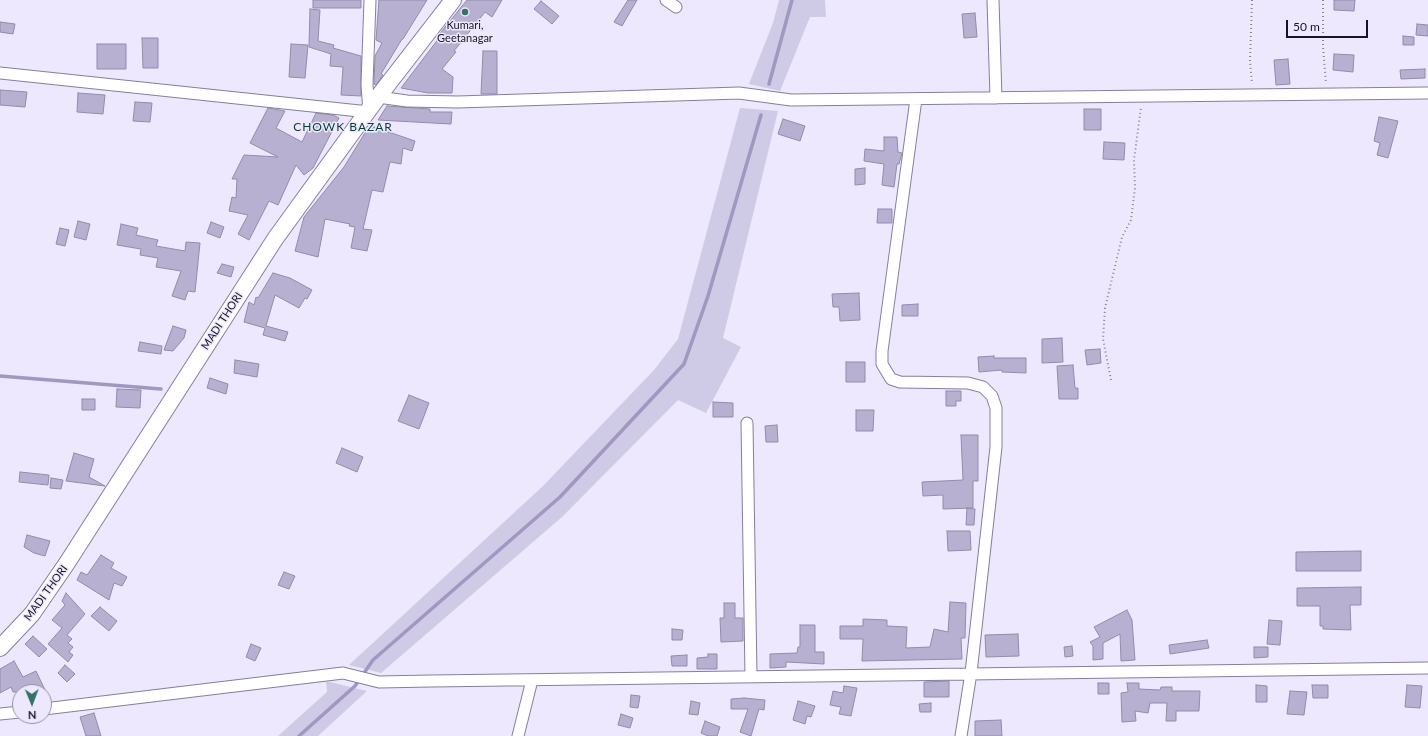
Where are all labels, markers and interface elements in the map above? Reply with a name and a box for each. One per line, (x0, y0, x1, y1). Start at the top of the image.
marker: Kumari, Geetanagar (460, 7, 470, 17)
scale bar (1288, 12, 1370, 38)
place label: Kumari, Geetanagar (437, 18, 493, 44)
text: 50 m (1293, 19, 1320, 34)
district label: CHOWK BAZAR (293, 120, 393, 134)
street label: MADI THORI (199, 290, 245, 352)
street label: MADI THORI (21, 563, 71, 623)
north arrow (12, 684, 52, 724)
text: N (28, 709, 37, 722)

